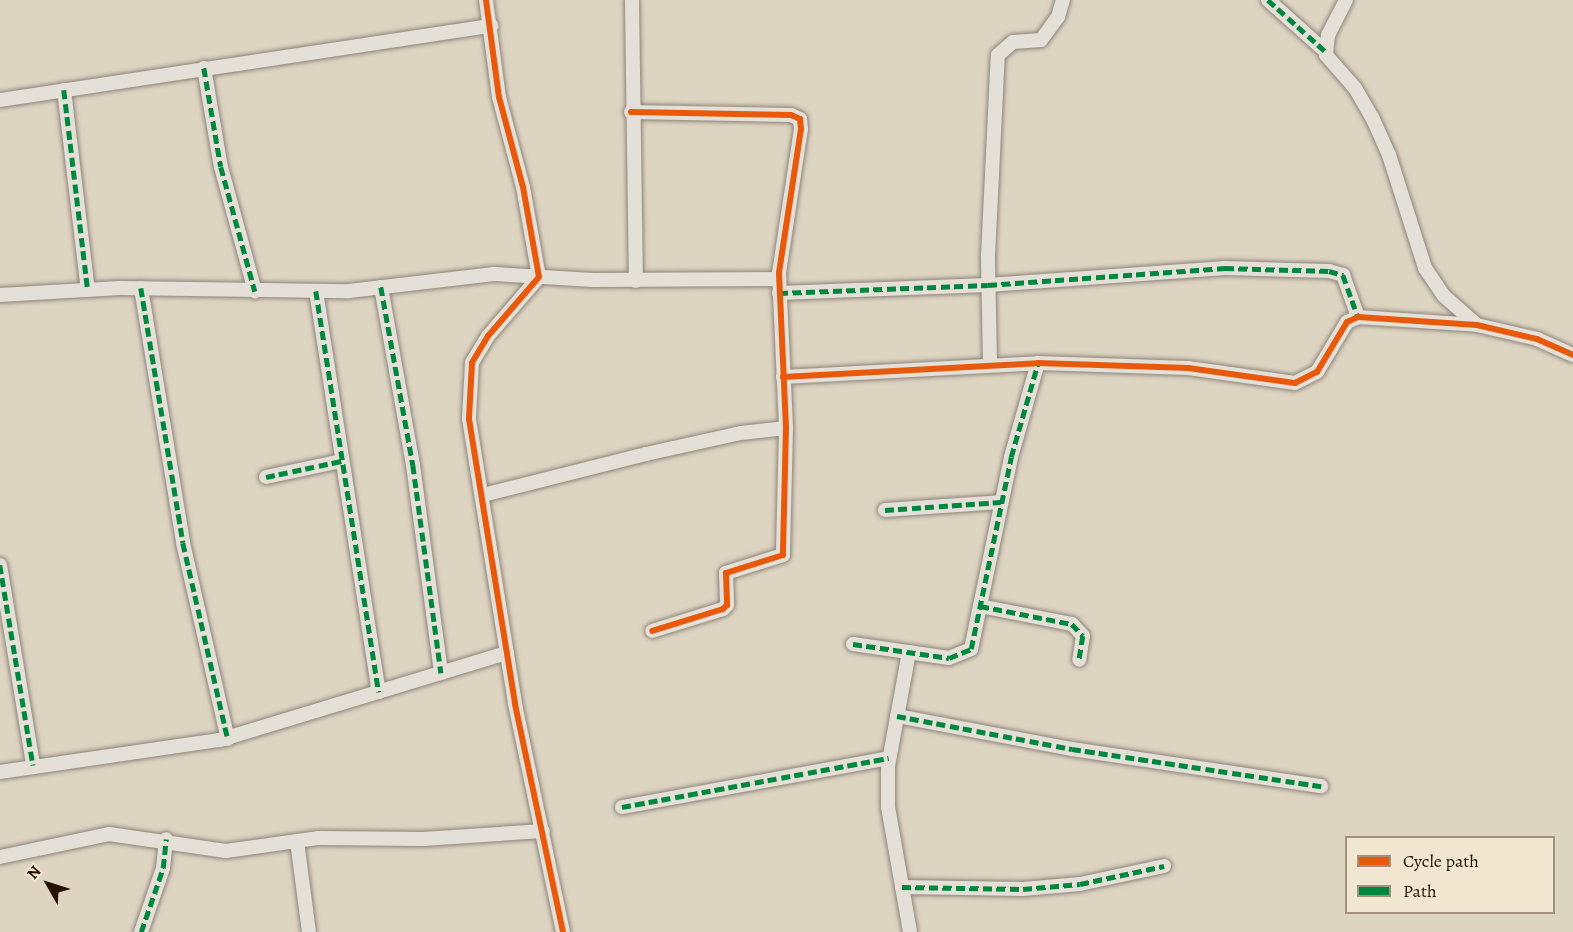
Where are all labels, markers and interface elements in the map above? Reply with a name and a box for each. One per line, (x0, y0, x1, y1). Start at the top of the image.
legend (1345, 836, 1555, 914)
text: Cycle path (1403, 849, 1479, 873)
north arrow (18, 854, 78, 914)
text: N (22, 861, 46, 884)
text: Path (1403, 879, 1437, 903)

